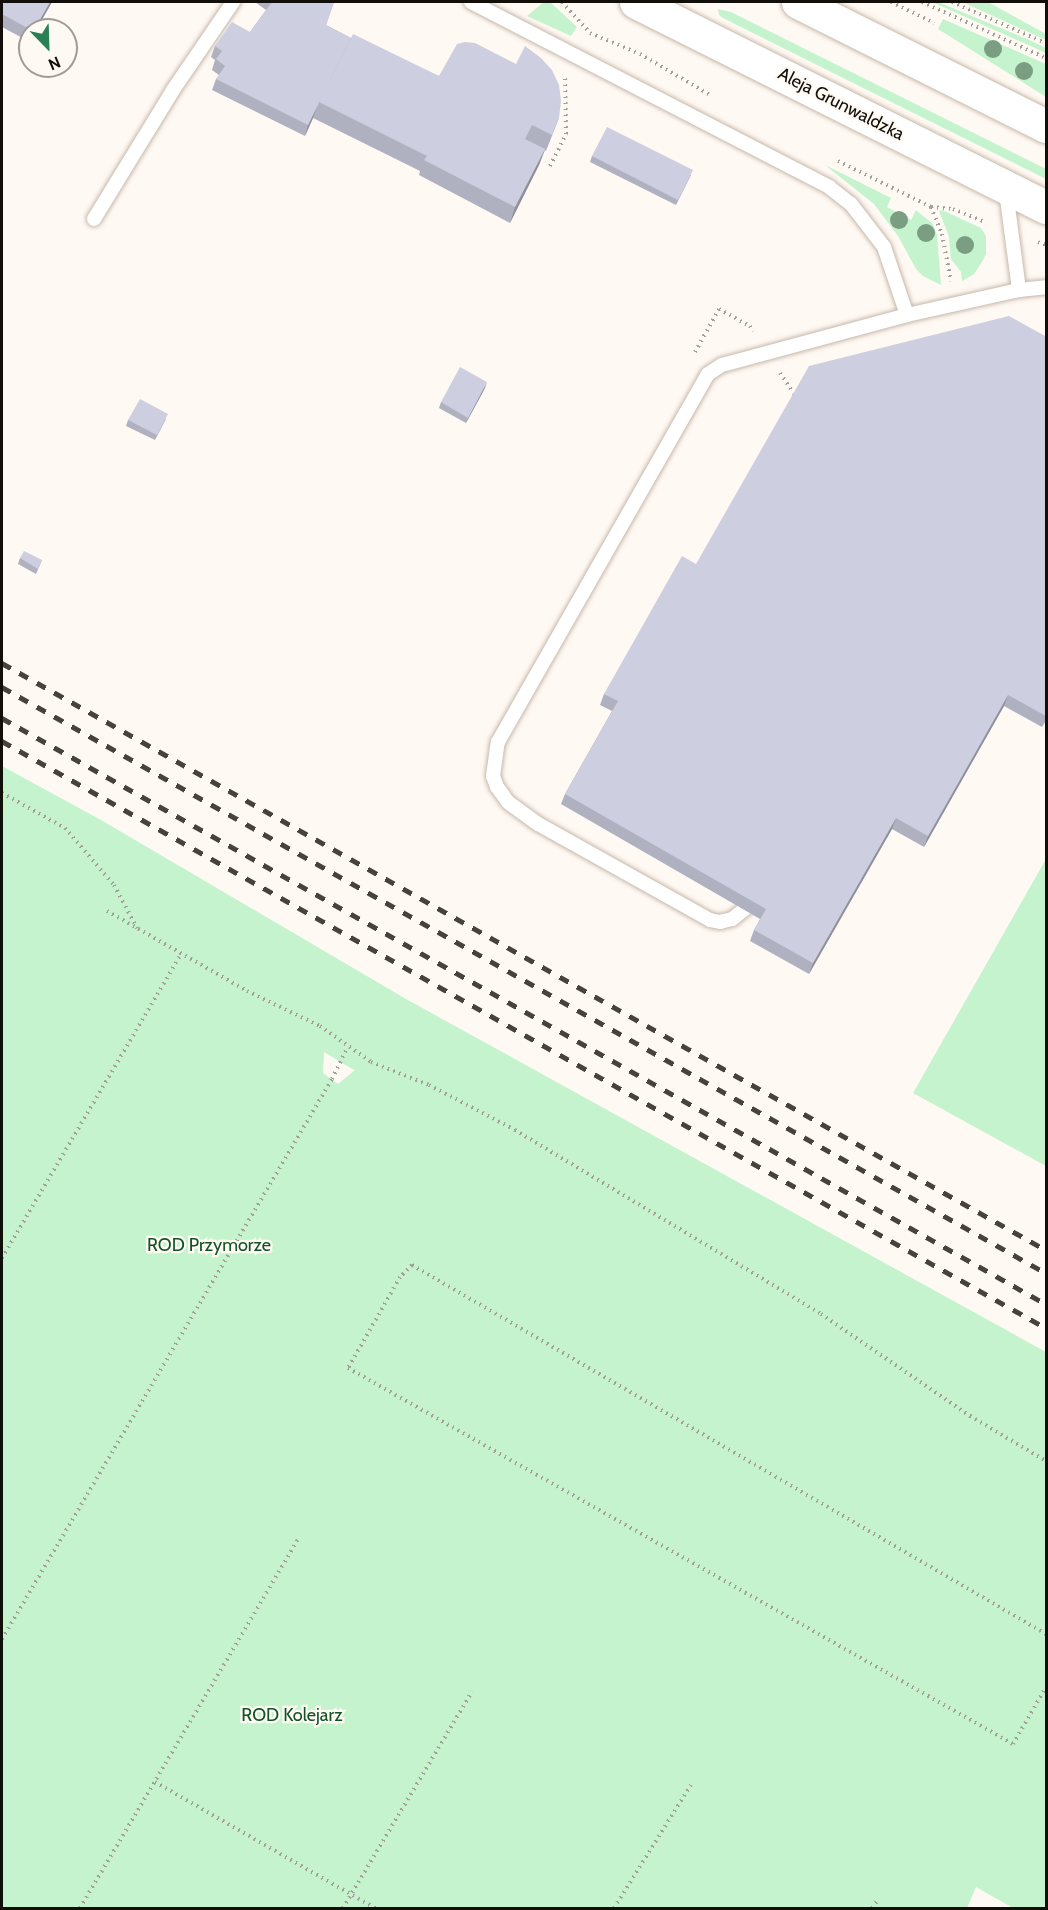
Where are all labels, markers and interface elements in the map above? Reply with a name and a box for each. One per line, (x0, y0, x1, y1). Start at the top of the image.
north arrow (18, 18, 78, 78)
text: N (46, 52, 63, 74)
street label: Aleja Grunwaldzka (774, 63, 908, 145)
park label: ROD Przymorze (147, 1234, 271, 1256)
park label: ROD Kolejarz (241, 1704, 343, 1726)

